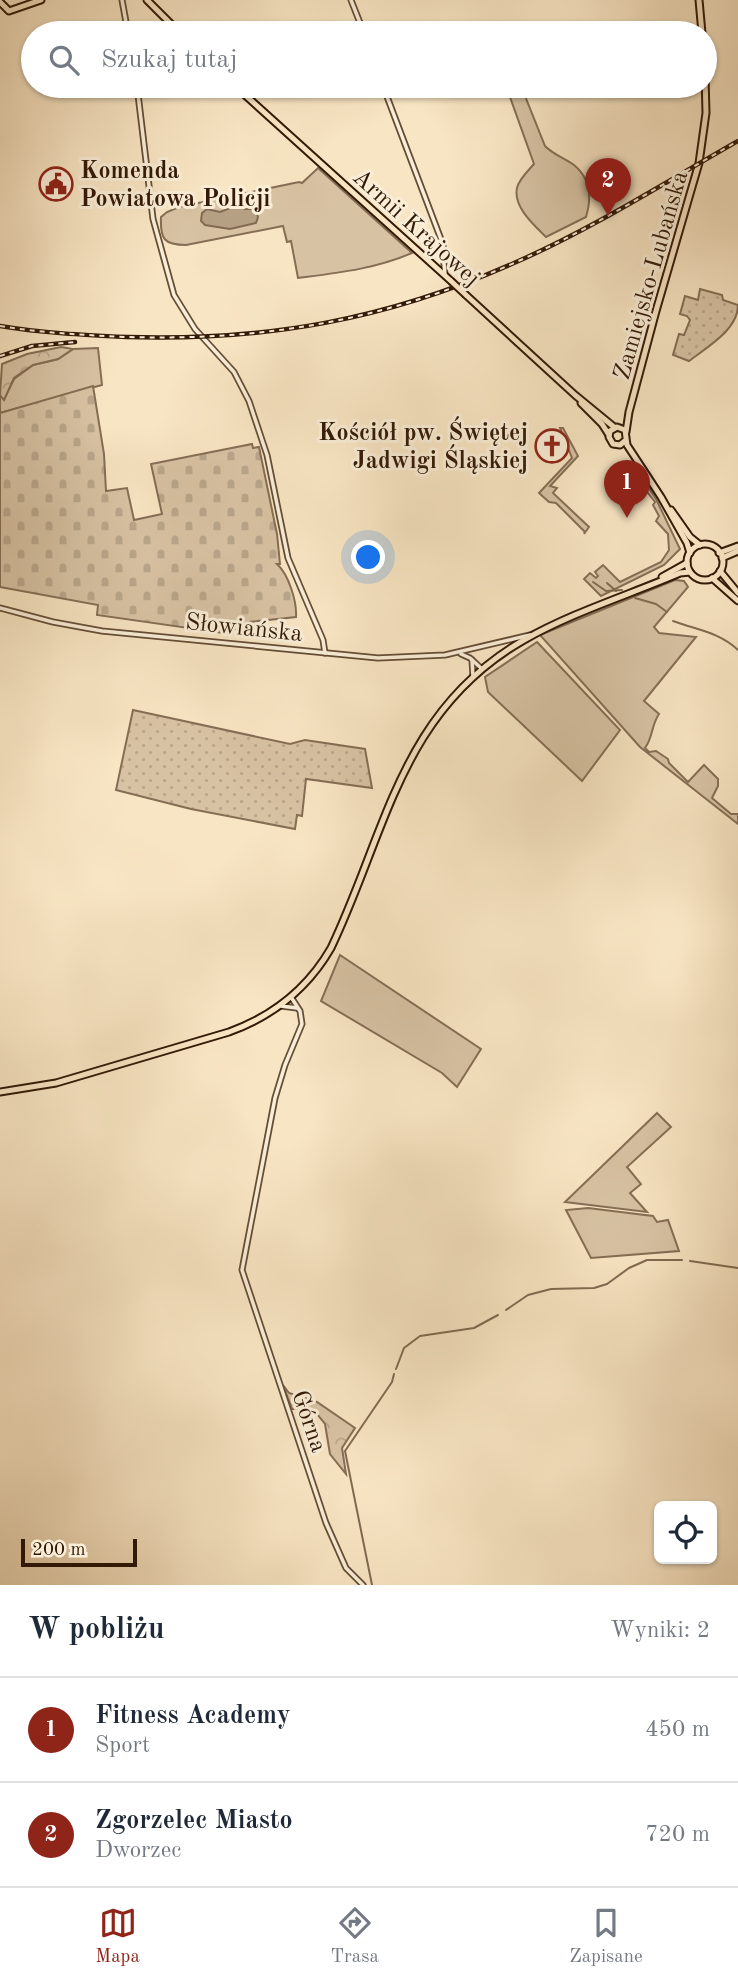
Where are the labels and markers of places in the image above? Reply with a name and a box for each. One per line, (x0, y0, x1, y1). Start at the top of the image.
pin: 2 (585, 158, 631, 216)
place label: Komenda Powiatowa Policji (80, 160, 270, 212)
public building icon: Komenda Powiatowa Policji (37, 165, 75, 203)
place label: Kościół pw. Świętej Jadwigi Śląskiej (318, 416, 528, 474)
church icon: Kościół pw. Świętej Jadwigi Śląskiej (533, 427, 571, 465)
pin: 1 (604, 460, 650, 518)

